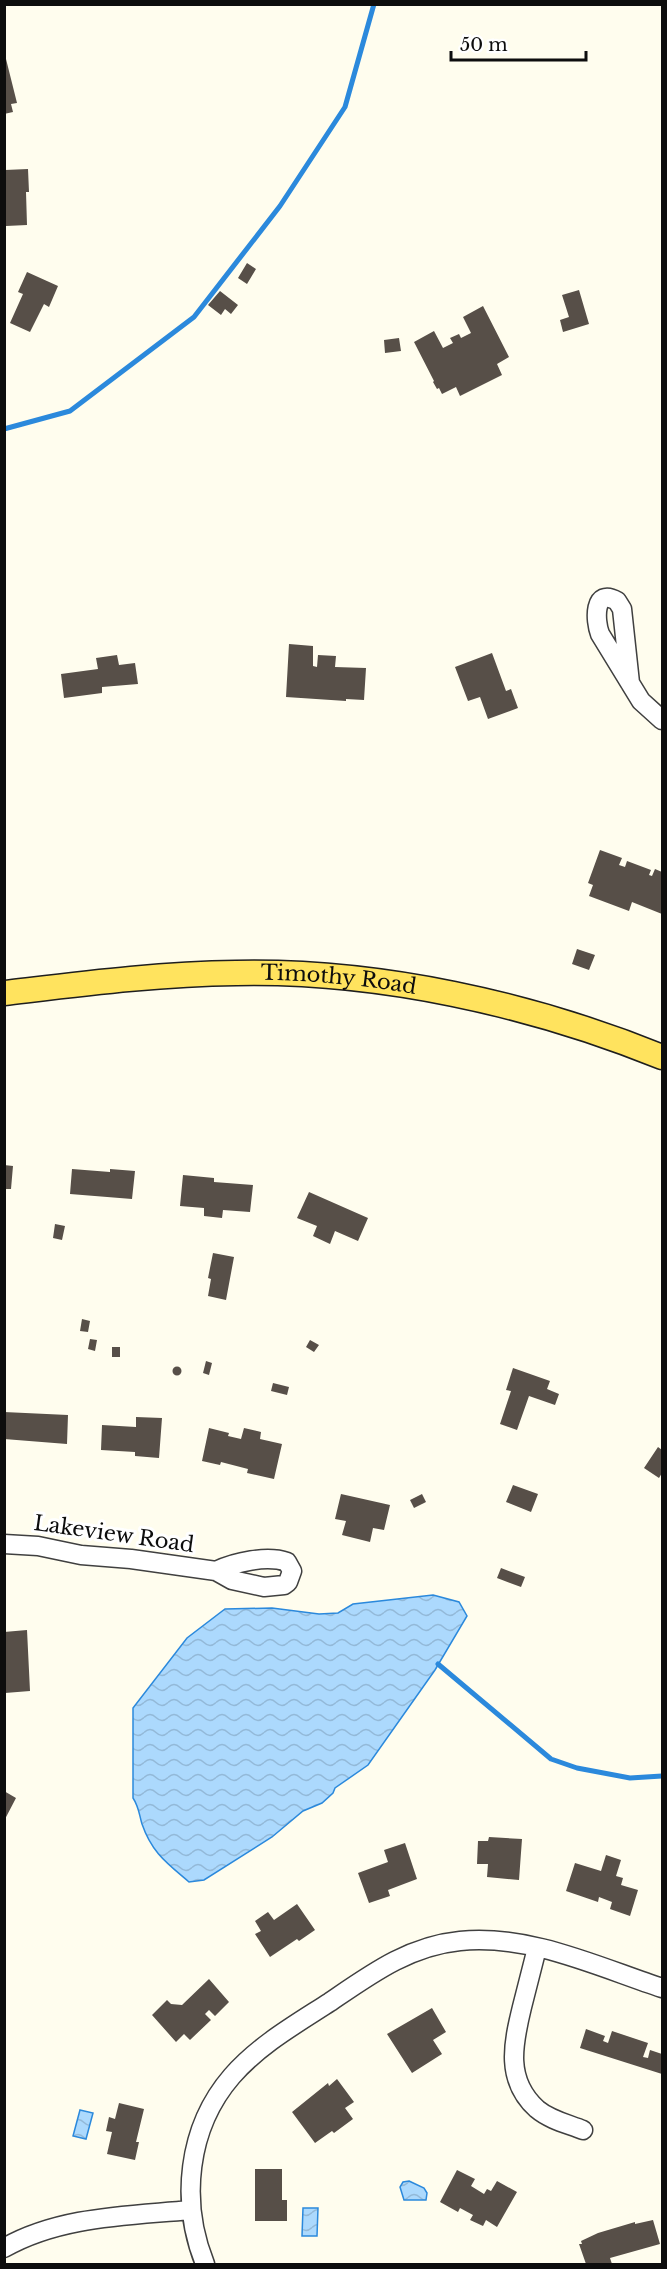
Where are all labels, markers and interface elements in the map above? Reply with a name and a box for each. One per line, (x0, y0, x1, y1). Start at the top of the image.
scale bar (451, 24, 586, 62)
text: 50 m (460, 34, 508, 56)
street label: Timothy Road (261, 960, 419, 1000)
street label: Lakeview Road (32, 1510, 196, 1558)

